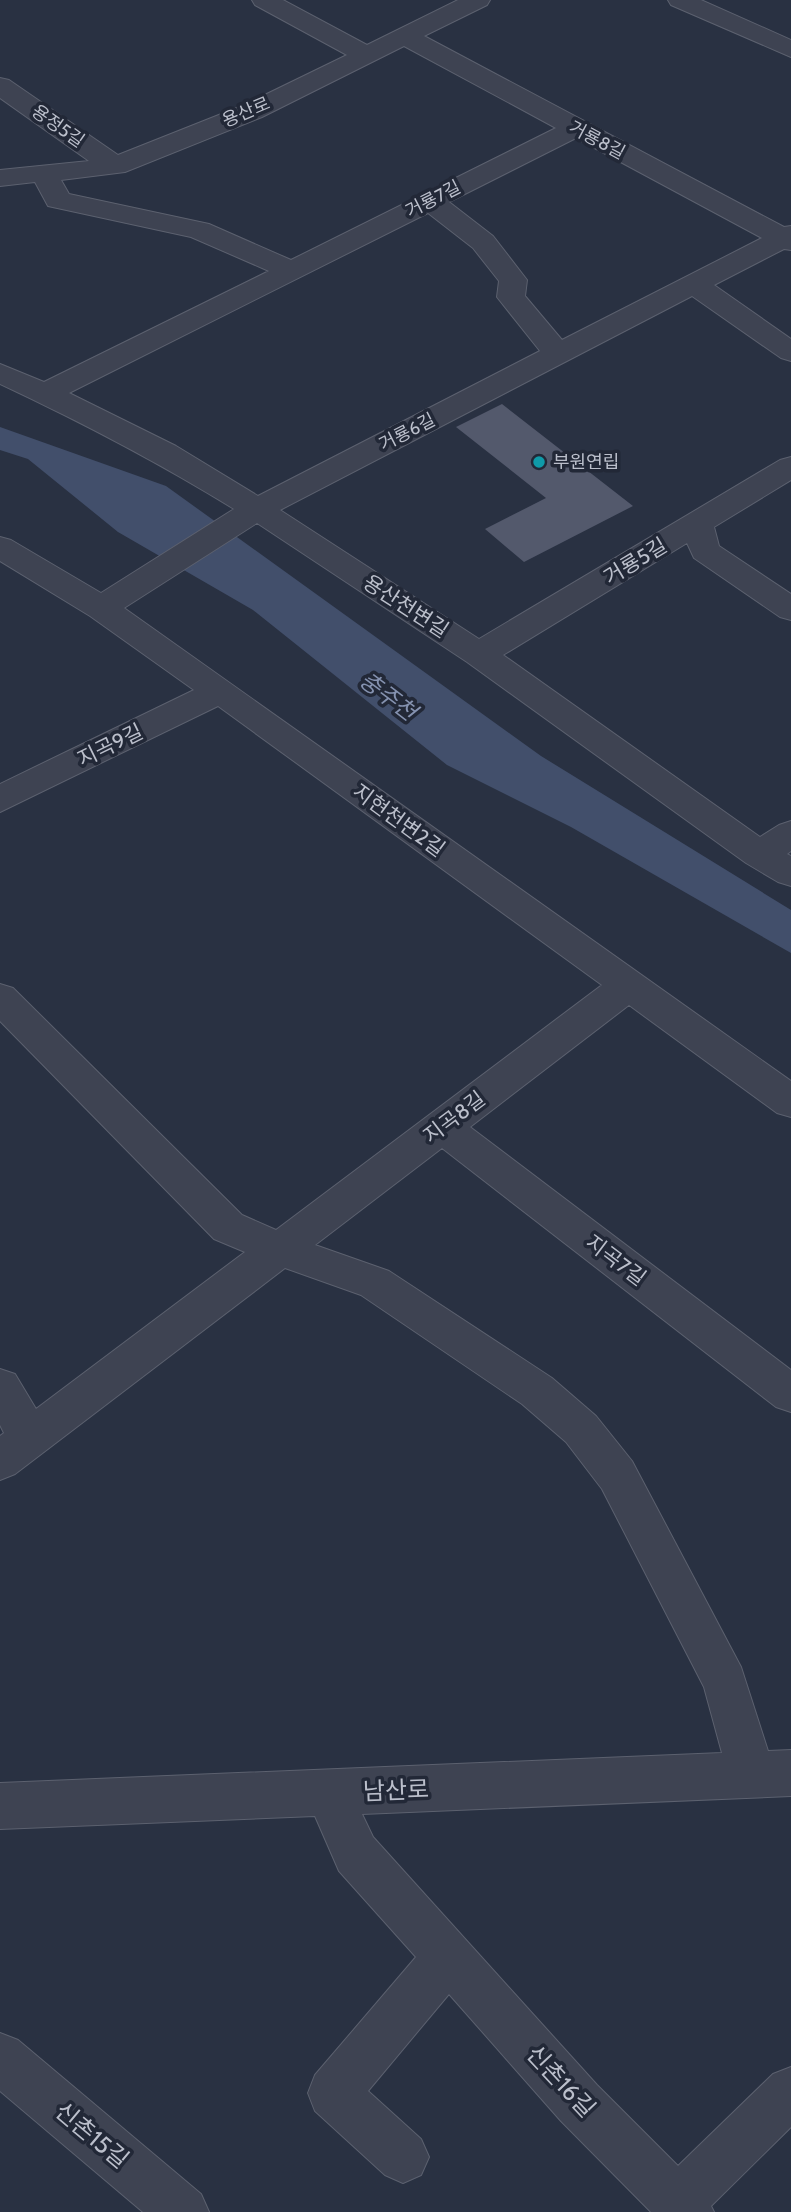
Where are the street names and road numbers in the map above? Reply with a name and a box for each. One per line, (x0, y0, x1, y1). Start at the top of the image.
street label: 용산로 (219, 92, 273, 132)
street label: 용정5길 (27, 100, 89, 152)
street label: 거룡8길 (565, 116, 629, 164)
street label: 거룡7길 (402, 176, 464, 222)
street label: 거룡6길 (375, 409, 439, 455)
street label: 거룡5길 (599, 532, 671, 590)
street label: 용산천변길 (359, 569, 453, 643)
street label: 지곡9길 (73, 718, 147, 772)
street label: 지현천변2길 (348, 778, 450, 862)
street label: 지곡8길 (418, 1086, 490, 1148)
street label: 지곡7길 (581, 1229, 651, 1291)
street label: 남산로 (362, 1774, 430, 1806)
street label: 신촌16길 (520, 2039, 602, 2123)
street label: 신촌15길 (49, 2096, 135, 2174)

